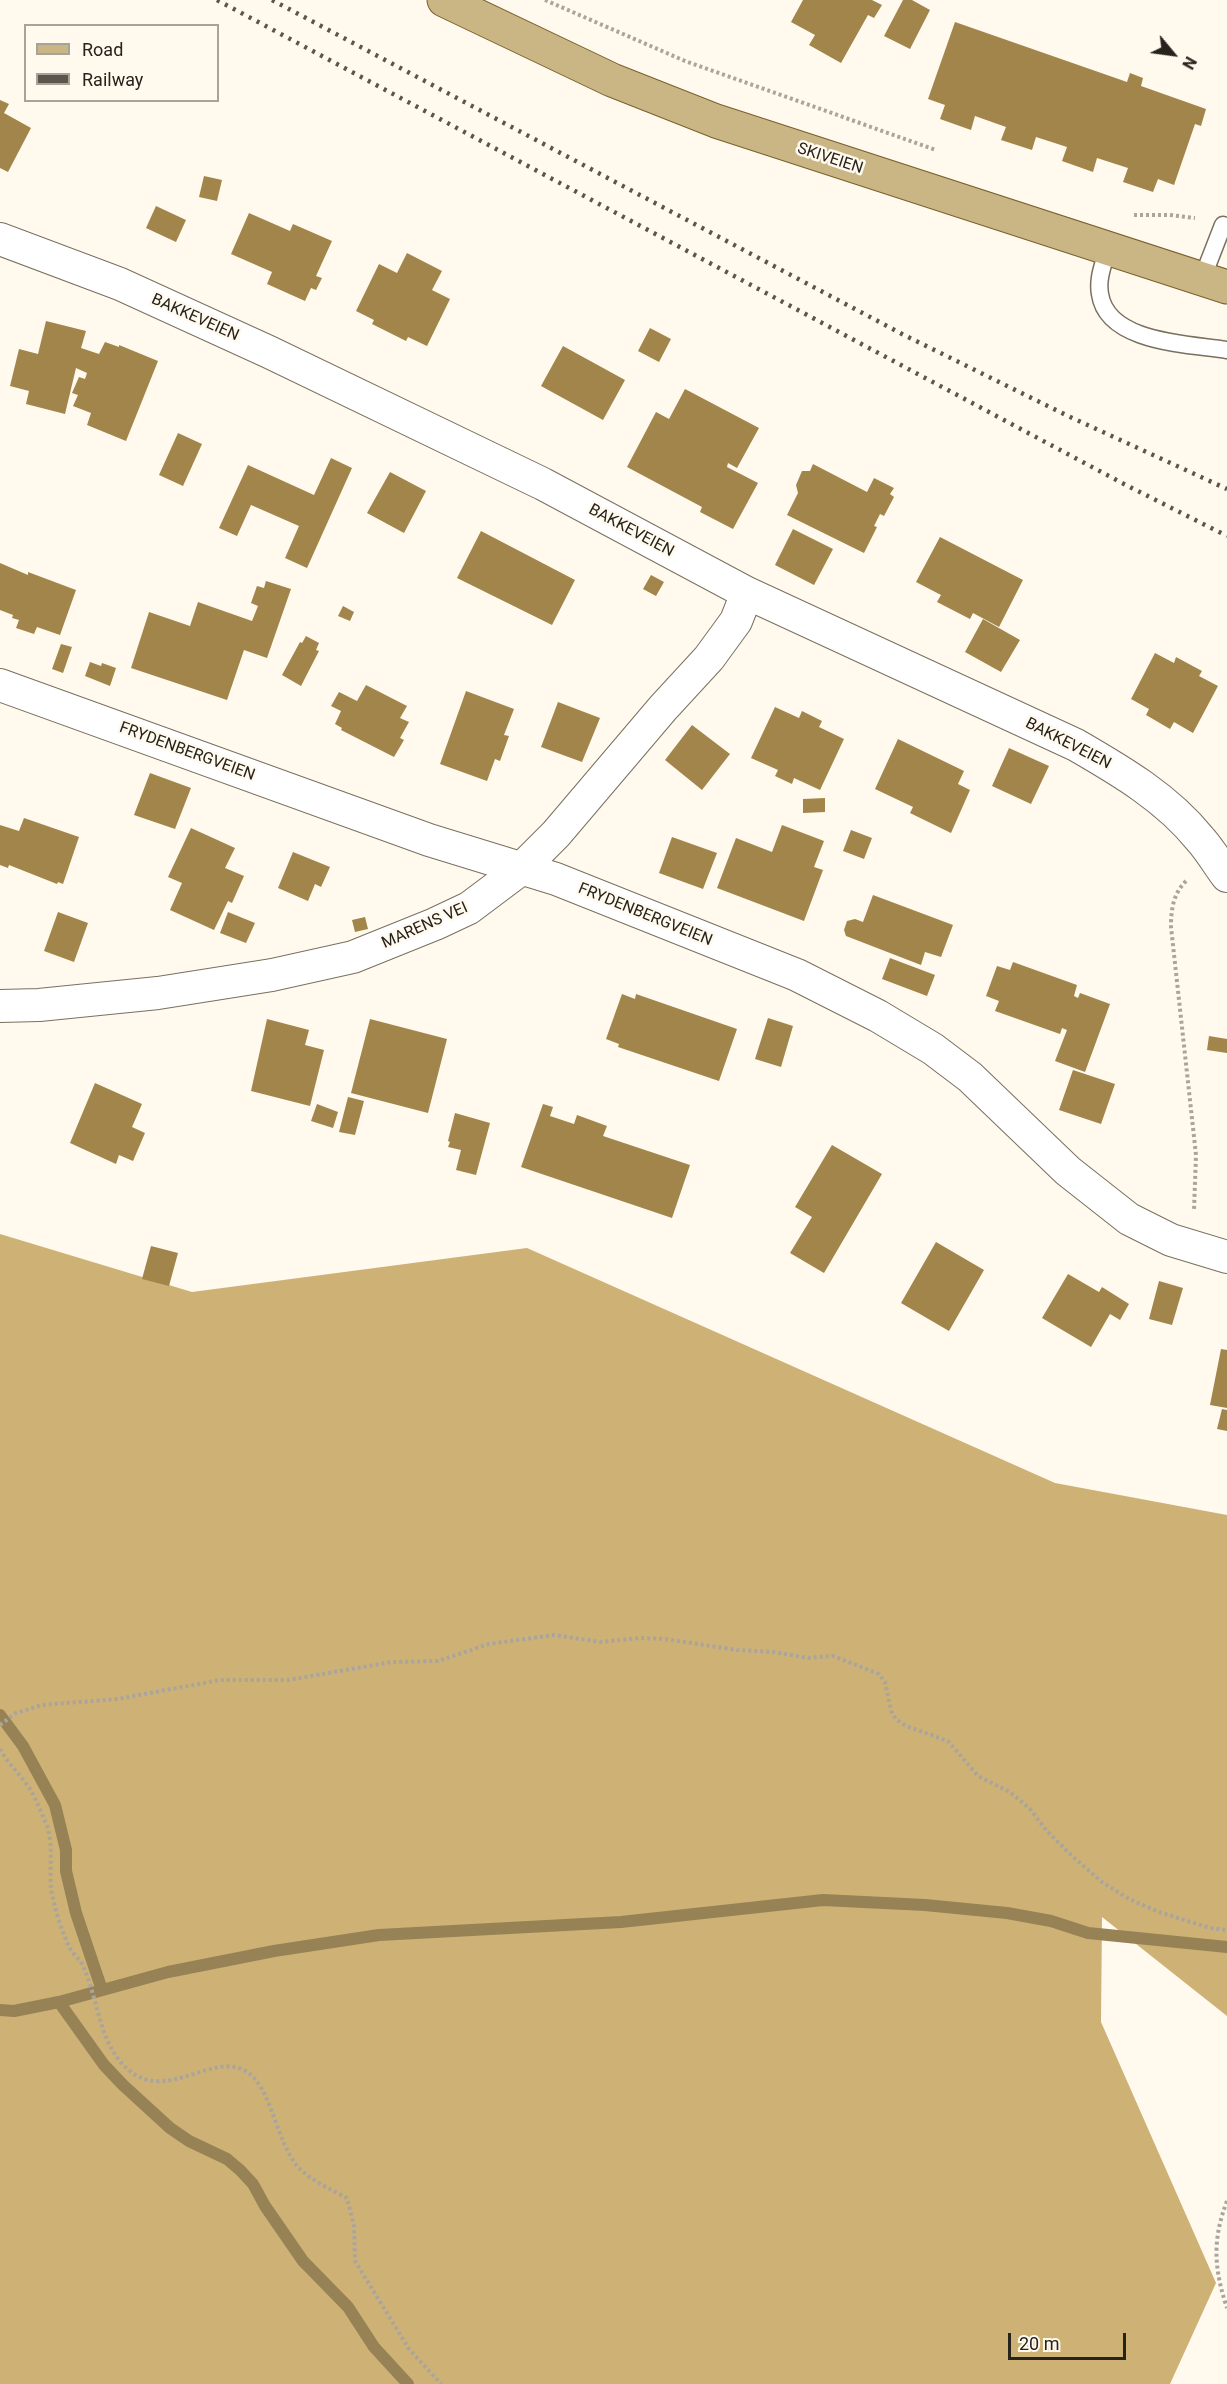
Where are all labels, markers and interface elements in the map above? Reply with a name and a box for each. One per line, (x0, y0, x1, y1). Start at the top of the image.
legend (24, 24, 219, 102)
north arrow (1143, 24, 1203, 84)
text: Road (82, 39, 123, 60)
text: N (1178, 53, 1200, 73)
text: Railway (82, 69, 143, 90)
street label: SKIVEIEN (795, 139, 865, 179)
street label: BAKKEVEIEN (148, 290, 242, 346)
street label: BAKKEVEIEN (585, 501, 677, 561)
street label: BAKKEVEIEN (1022, 714, 1114, 774)
street label: FRYDENBERGVEIEN (117, 719, 257, 785)
street label: FRYDENBERGVEIEN (575, 879, 715, 951)
street label: MARENS VEI (379, 899, 471, 953)
scale bar (1011, 2321, 1130, 2359)
text: 20 m (1019, 2333, 1059, 2354)

